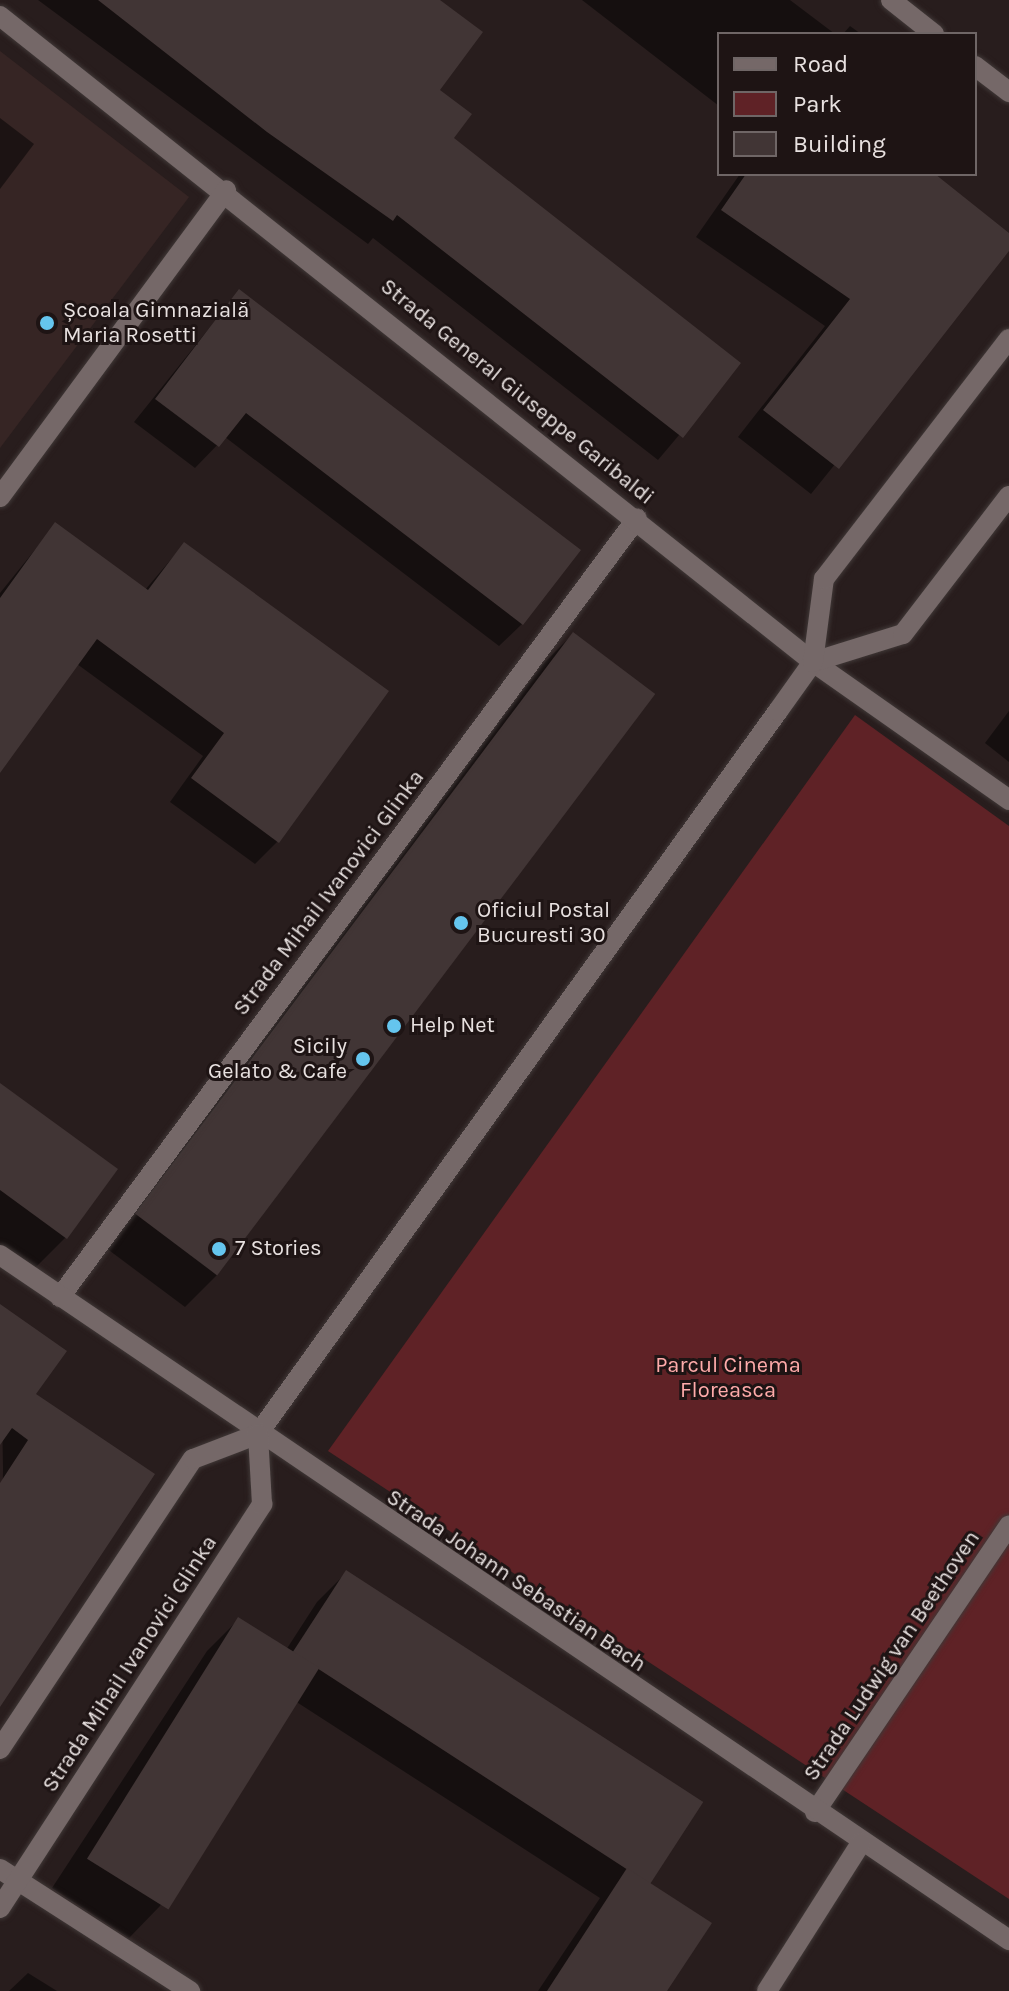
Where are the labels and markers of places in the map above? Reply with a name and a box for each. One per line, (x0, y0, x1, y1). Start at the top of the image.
place label: Școala Gimnazială Maria Rosetti (63, 297, 249, 348)
marker: Școala Gimnazială Maria Rosetti (38, 314, 56, 332)
place label: Oficiul Postal Bucuresti 30 (477, 897, 610, 948)
marker: Oficiul Postal Bucuresti 30 (452, 914, 470, 932)
place label: Help Net (410, 1013, 495, 1039)
marker: Help Net (385, 1017, 403, 1035)
place label: Sicily Gelato & Cafe (208, 1033, 347, 1084)
marker: Sicily Gelato & Cafe (354, 1050, 372, 1068)
place label: 7 Stories (235, 1236, 322, 1262)
marker: 7 Stories (210, 1240, 228, 1258)

